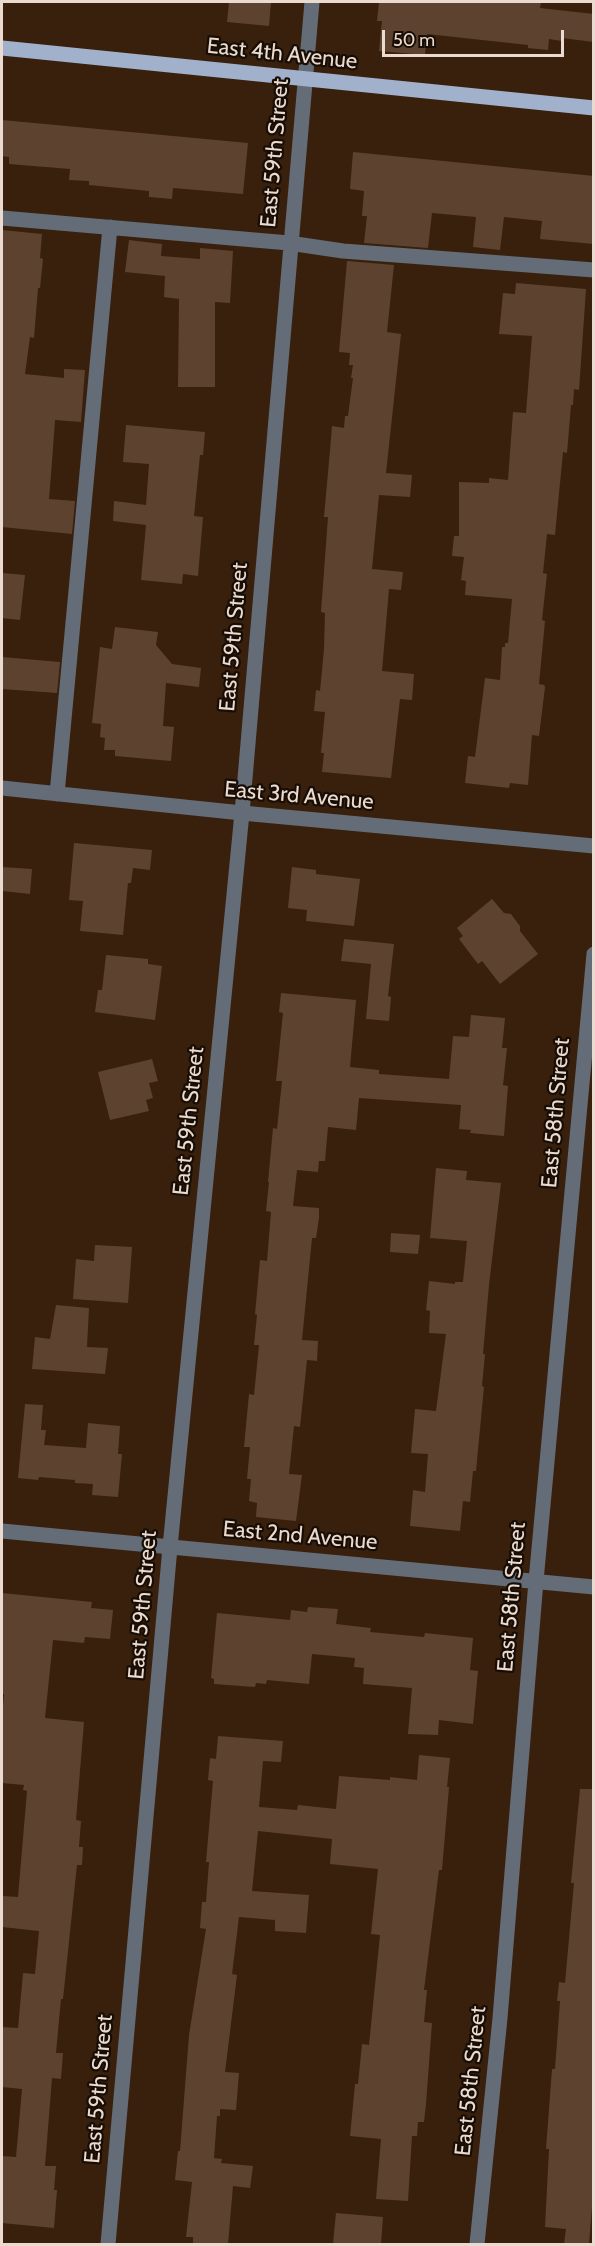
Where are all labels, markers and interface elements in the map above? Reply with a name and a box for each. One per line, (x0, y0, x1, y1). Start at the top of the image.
scale bar (385, 18, 566, 56)
text: 50 m (393, 29, 435, 51)
street label: East 4th Avenue (206, 33, 358, 75)
street label: East 59th Street (255, 77, 295, 229)
street label: East 59th Street (214, 561, 254, 713)
street label: East 3rd Avenue (223, 776, 375, 816)
street label: East 58th Street (536, 1037, 576, 1189)
street label: East 59th Street (168, 1045, 210, 1197)
street label: East 2nd Avenue (222, 1516, 378, 1556)
street label: East 58th Street (492, 1521, 532, 1673)
street label: East 59th Street (123, 1529, 163, 1681)
street label: East 58th Street (450, 2005, 492, 2157)
street label: East 59th Street (79, 2013, 119, 2165)

